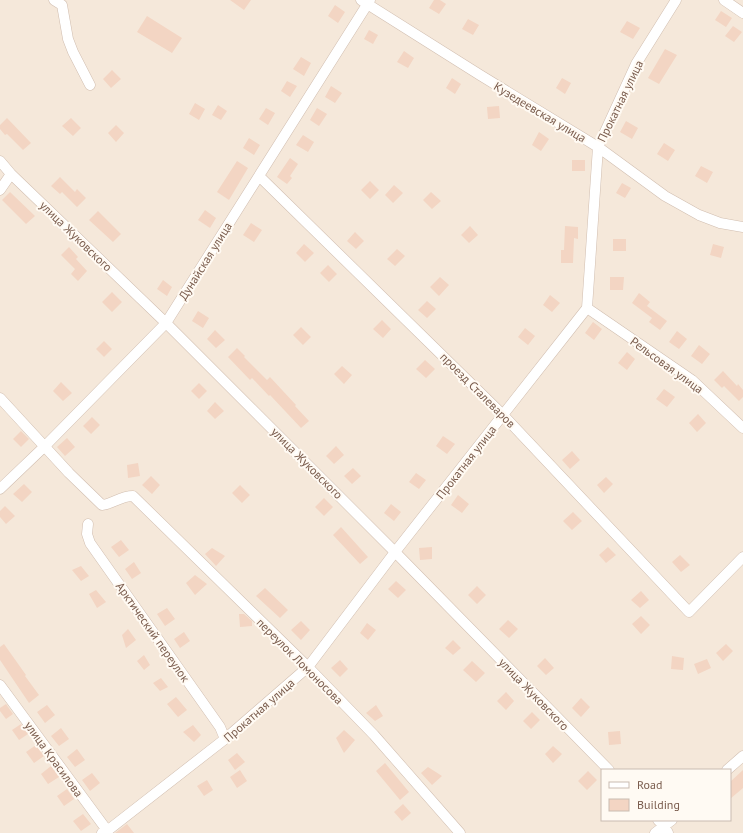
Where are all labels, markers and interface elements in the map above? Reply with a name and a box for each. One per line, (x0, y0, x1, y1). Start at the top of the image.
street label: Прокатная улица (594, 58, 646, 144)
street label: Кузедеевская улица (491, 78, 589, 146)
street label: улица Жуковского (37, 198, 115, 274)
street label: Дунайская улица (175, 219, 235, 303)
street label: Рельсовая улица (628, 333, 706, 397)
street label: проезд Сталеваров (437, 349, 519, 431)
street label: Прокатная улица (433, 422, 499, 502)
street label: улица Жуковского (268, 424, 346, 502)
street label: Арктический переулок (113, 579, 193, 685)
street label: переулок Ломоносова (254, 615, 346, 707)
street label: улица Жуковского (496, 655, 572, 733)
street label: Прокатная улица (220, 675, 298, 745)
street label: улица Красилова (22, 718, 87, 800)
legend (601, 769, 731, 821)
text: Road (637, 777, 662, 792)
text: Building (637, 797, 680, 812)

